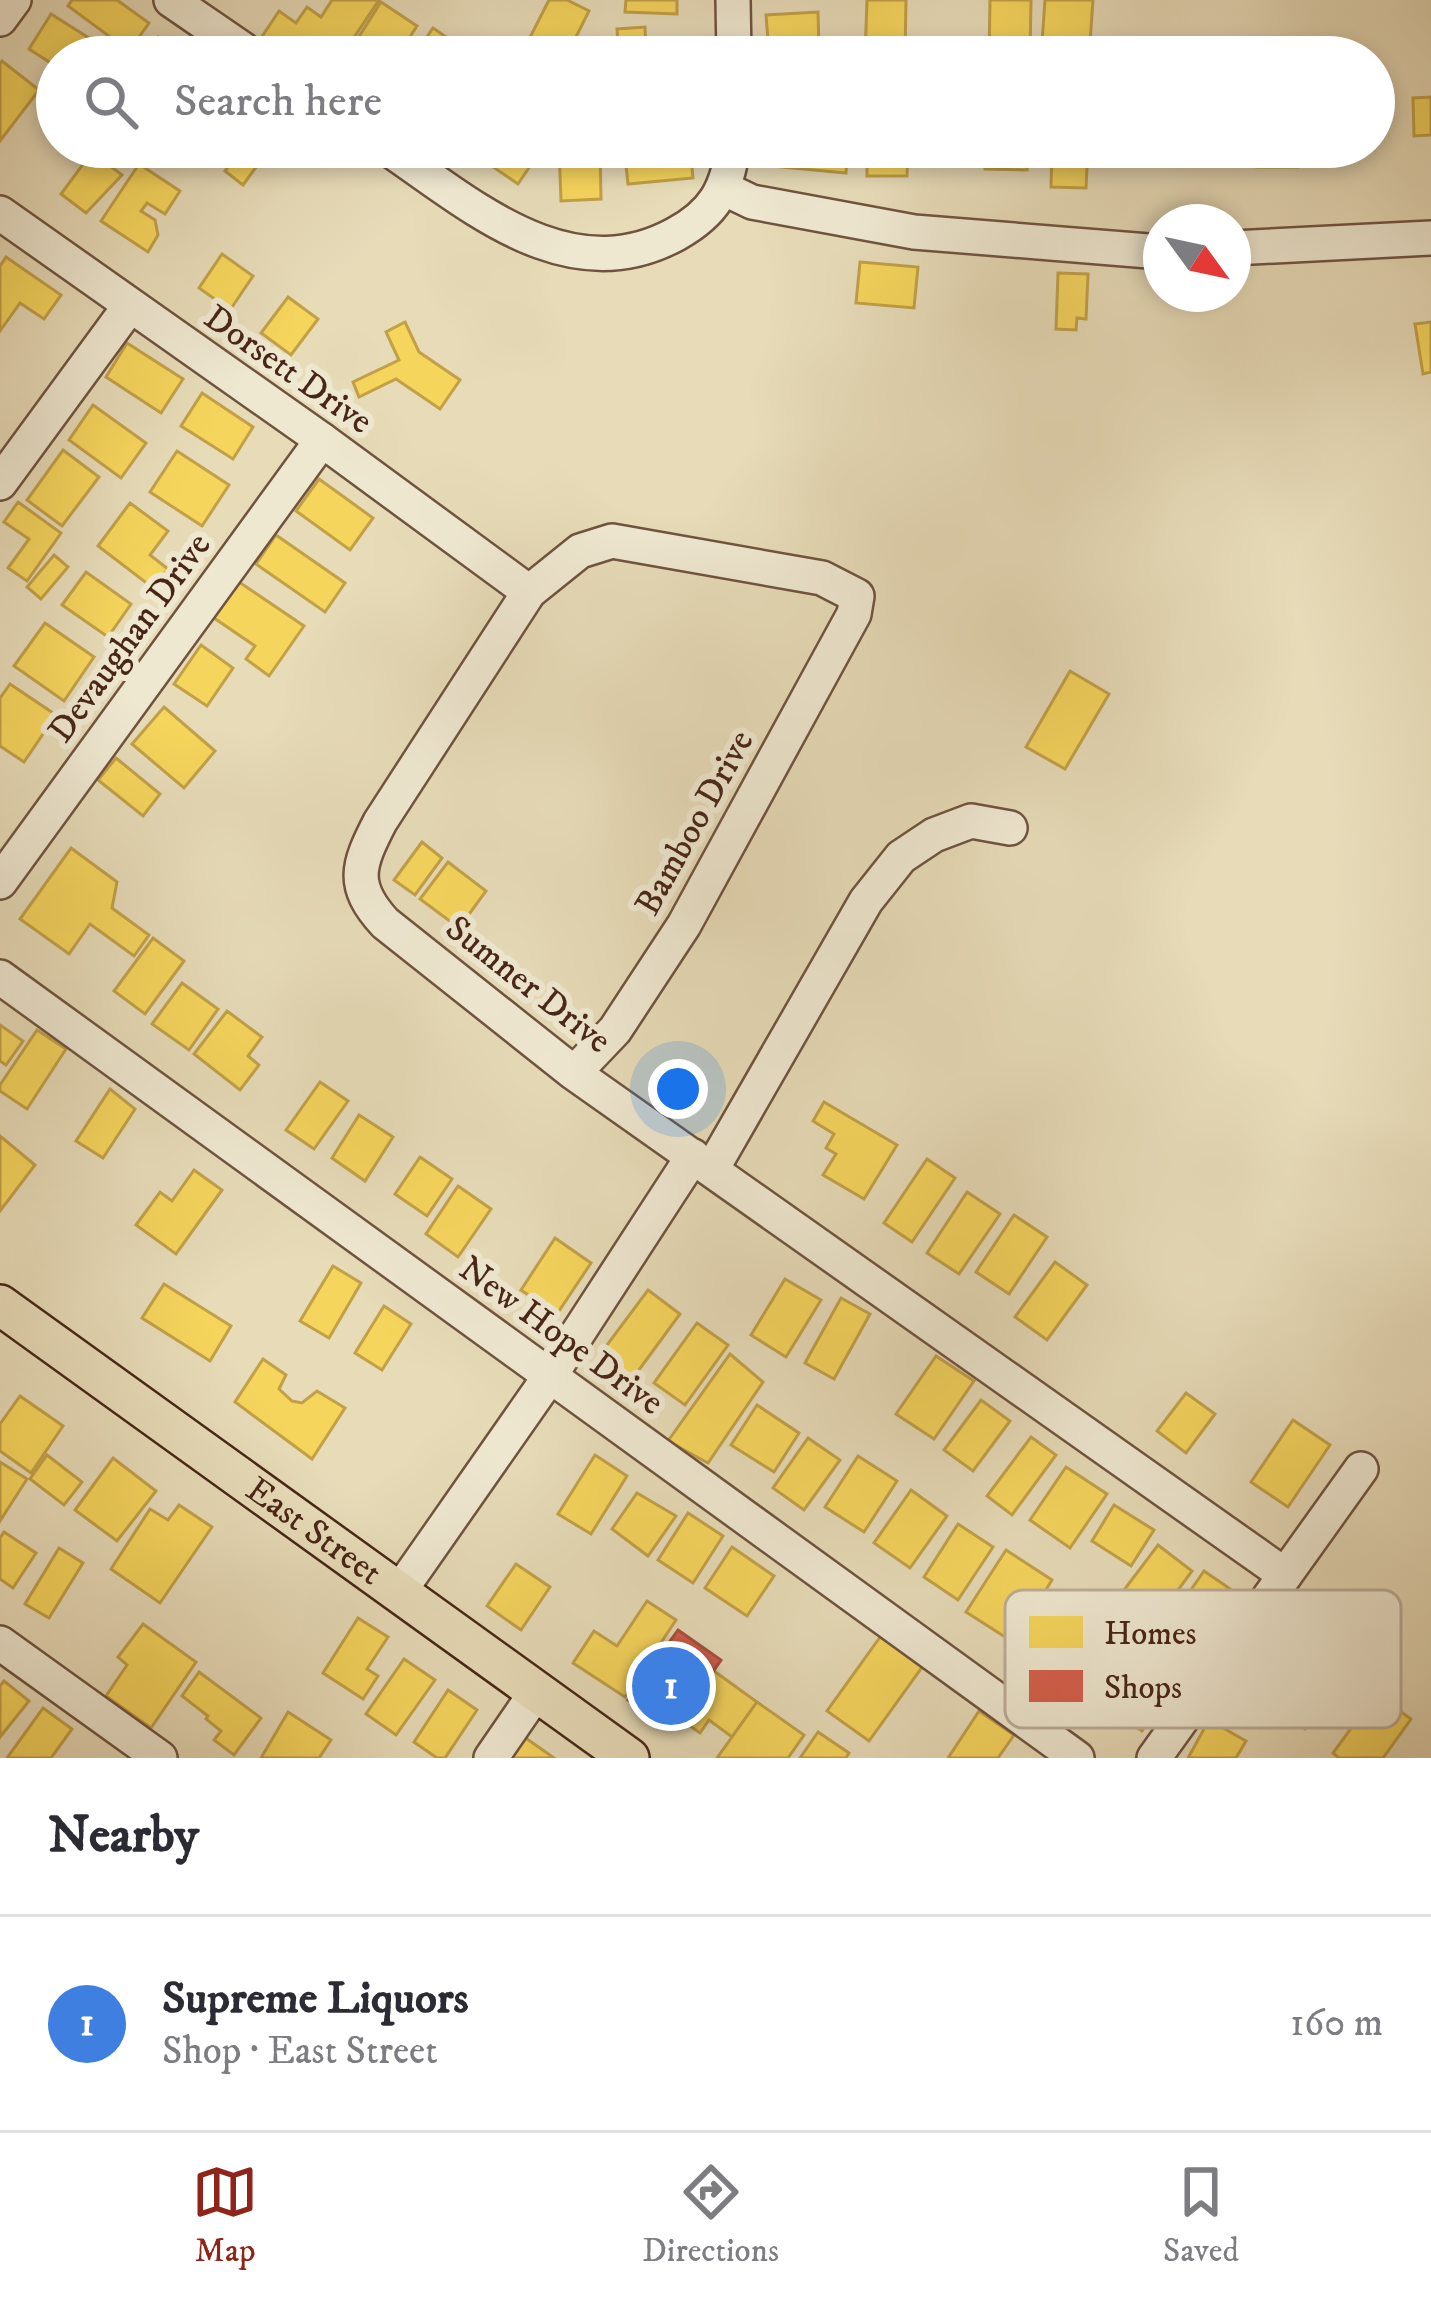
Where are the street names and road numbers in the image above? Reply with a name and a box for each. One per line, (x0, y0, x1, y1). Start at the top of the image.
street label: Dorsett Drive (195, 296, 381, 444)
street label: Devaughan Drive (39, 524, 221, 752)
street label: Bamboo Drive (626, 723, 764, 923)
street label: Sumner Drive (436, 906, 620, 1064)
street label: New Hope Drive (450, 1247, 672, 1425)
street label: East Street (237, 1467, 391, 1595)

